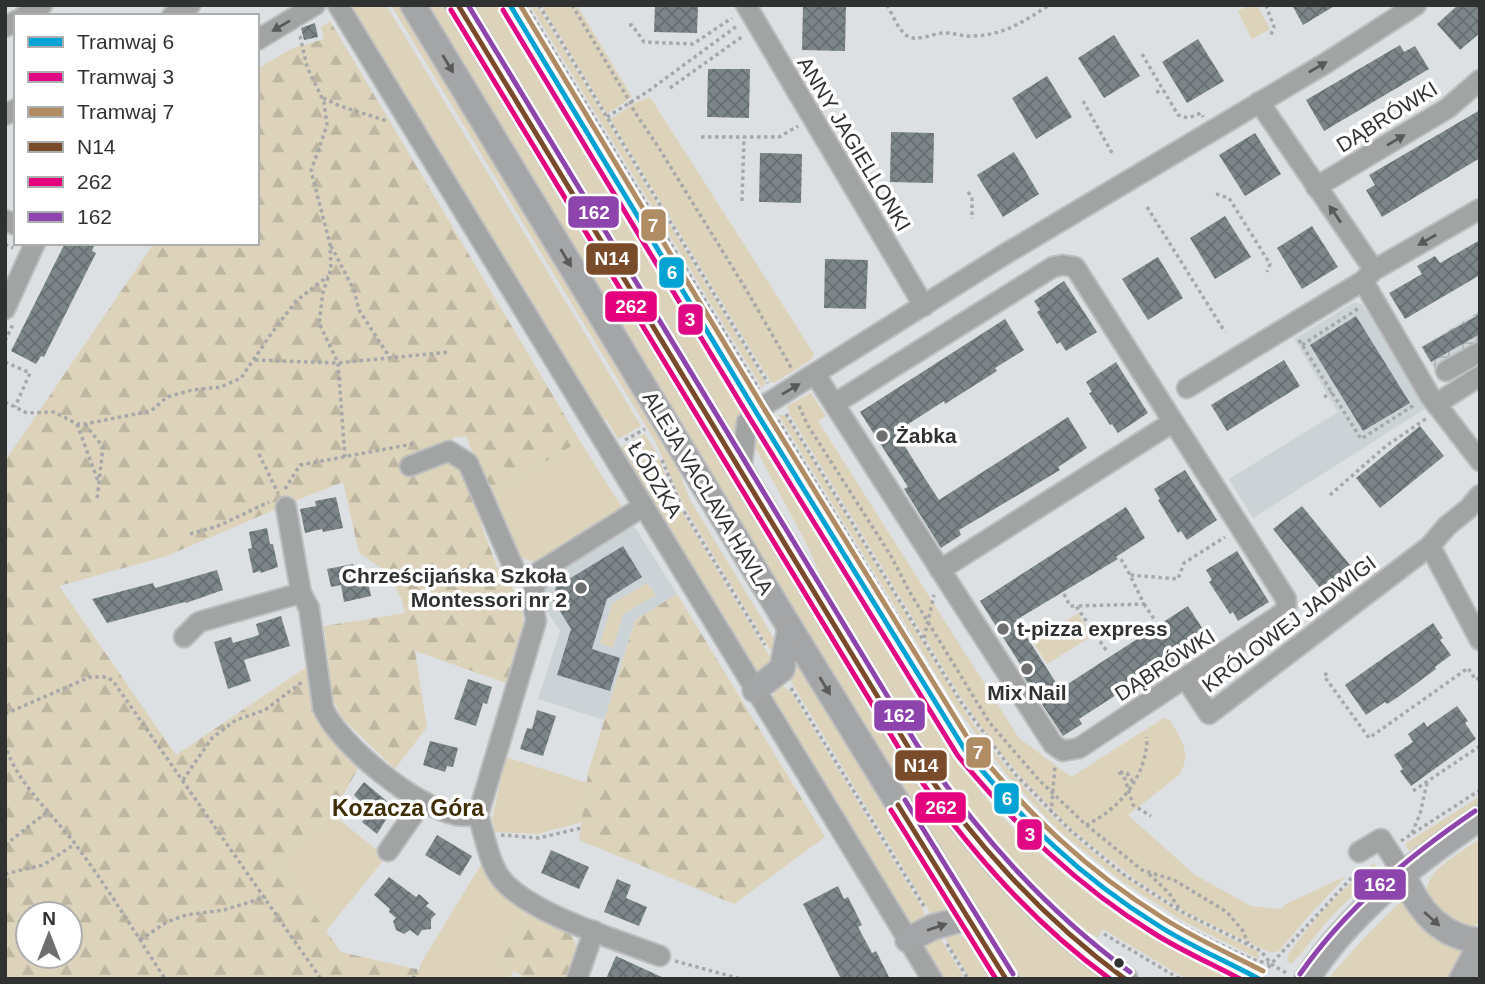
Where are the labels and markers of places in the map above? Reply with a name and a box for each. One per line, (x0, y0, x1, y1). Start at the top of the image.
place label: Żabka (896, 424, 957, 447)
marker: Żabka (874, 428, 890, 444)
place label: Chrześcijańska Szkoła Montessori nr 2 (342, 564, 567, 611)
marker: Chrześcijańska Szkoła Montessori nr 2 (573, 580, 589, 596)
place label: t-pizza express (1017, 617, 1168, 640)
marker: t-pizza express (995, 621, 1011, 637)
marker: Mix Nail (1019, 661, 1035, 677)
place label: Mix Nail (987, 681, 1067, 704)
unlabelled marker (1112, 956, 1126, 970)

